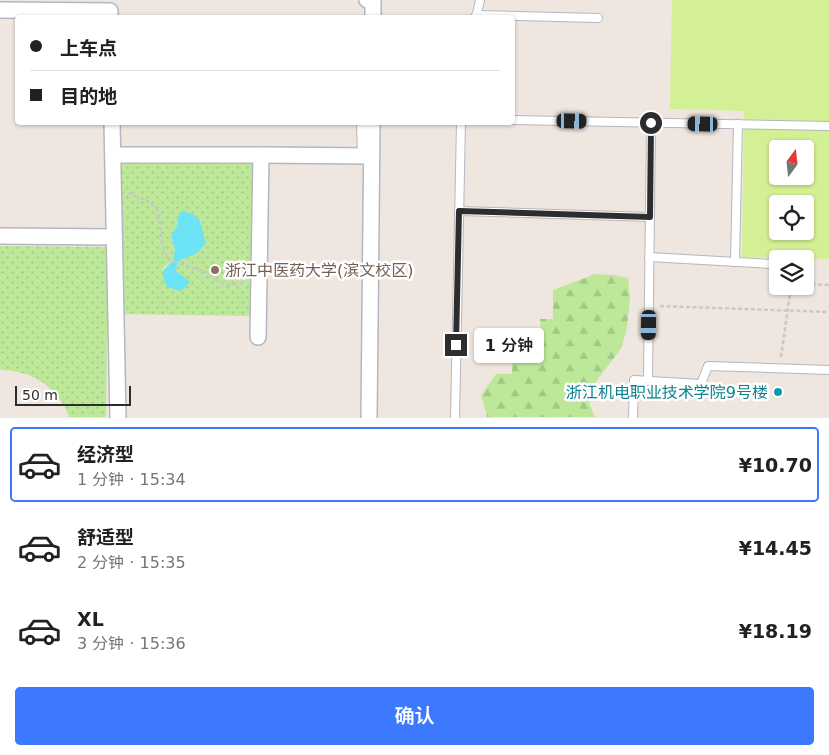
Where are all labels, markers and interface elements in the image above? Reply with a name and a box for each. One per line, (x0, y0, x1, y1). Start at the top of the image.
text: 上车点 (60, 37, 117, 59)
text: 目的地 (60, 85, 117, 107)
route start (640, 112, 662, 134)
car (556, 113, 587, 129)
car (687, 116, 718, 132)
north arrow (769, 140, 814, 185)
map controls (769, 140, 814, 295)
button: locate (769, 195, 814, 240)
button: layers (769, 250, 814, 295)
place label: 浙江中医药大学(滨文校区) (225, 261, 414, 280)
marker: 浙江中医药大学(滨文校区) (209, 264, 221, 276)
car (641, 310, 656, 340)
callout: 1 分钟 (474, 328, 544, 362)
route end (445, 334, 467, 356)
text: 1 分钟 (485, 336, 533, 355)
scale bar (15, 382, 131, 406)
place label: 浙江机电职业技术学院9号楼 (566, 383, 768, 402)
marker: 浙江机电职业技术学院9号楼 (772, 386, 784, 398)
text: 50 m (22, 387, 58, 403)
icon: car (17, 442, 62, 487)
text: 经济型 (77, 443, 134, 465)
text: ¥10.70 (739, 454, 812, 476)
text: 1 分钟 · 15:34 (77, 470, 186, 489)
icon: car (17, 525, 62, 570)
text: 舒适型 (77, 526, 134, 548)
text: ¥14.45 (739, 537, 812, 559)
text: 2 分钟 · 15:35 (77, 553, 186, 572)
icon: car (17, 608, 62, 653)
text: XL (77, 608, 104, 630)
text: ¥18.19 (739, 620, 812, 642)
text: 3 分钟 · 15:36 (77, 634, 186, 653)
button: 确认 (15, 687, 814, 745)

